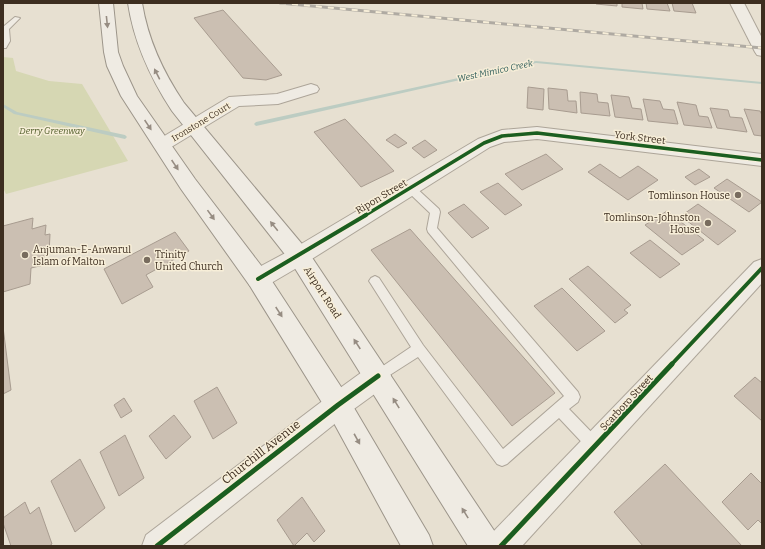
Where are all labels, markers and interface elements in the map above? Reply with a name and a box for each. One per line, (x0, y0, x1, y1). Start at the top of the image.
one-way arrow (103, 16, 110, 28)
water label: West Mimico Creek (456, 58, 534, 84)
one-way arrow (154, 68, 160, 80)
street label: Ironstone Court (170, 100, 233, 143)
one-way arrow (144, 120, 152, 130)
park label: Derry Greenway (19, 126, 85, 136)
street label: York Street (614, 129, 667, 147)
one-way arrow (171, 159, 179, 170)
street label: Ripon Street (354, 177, 410, 217)
place label: Tomlinson House (648, 190, 730, 202)
marker: Tomlinson House (733, 190, 743, 200)
one-way arrow (207, 210, 215, 221)
place label: Tomlinson-Johnston House (604, 212, 701, 236)
marker: Tomlinson-Johnston House (703, 218, 713, 228)
one-way arrow (270, 220, 279, 231)
place label: Anjuman-E-Anwarul Islam of Malton (33, 244, 131, 268)
place label: Trinity United Church (155, 249, 223, 273)
marker: Anjuman-E-Anwarul Islam of Malton (20, 250, 30, 260)
marker: Trinity United Church (142, 255, 152, 265)
street label: Airport Road (301, 264, 343, 321)
one-way arrow (275, 307, 283, 317)
one-way arrow (353, 339, 361, 349)
street label: Scarboro Street (598, 372, 656, 433)
one-way arrow (392, 398, 399, 409)
street label: Churchill Avenue (219, 417, 303, 487)
one-way arrow (354, 433, 361, 445)
one-way arrow (462, 507, 469, 519)

